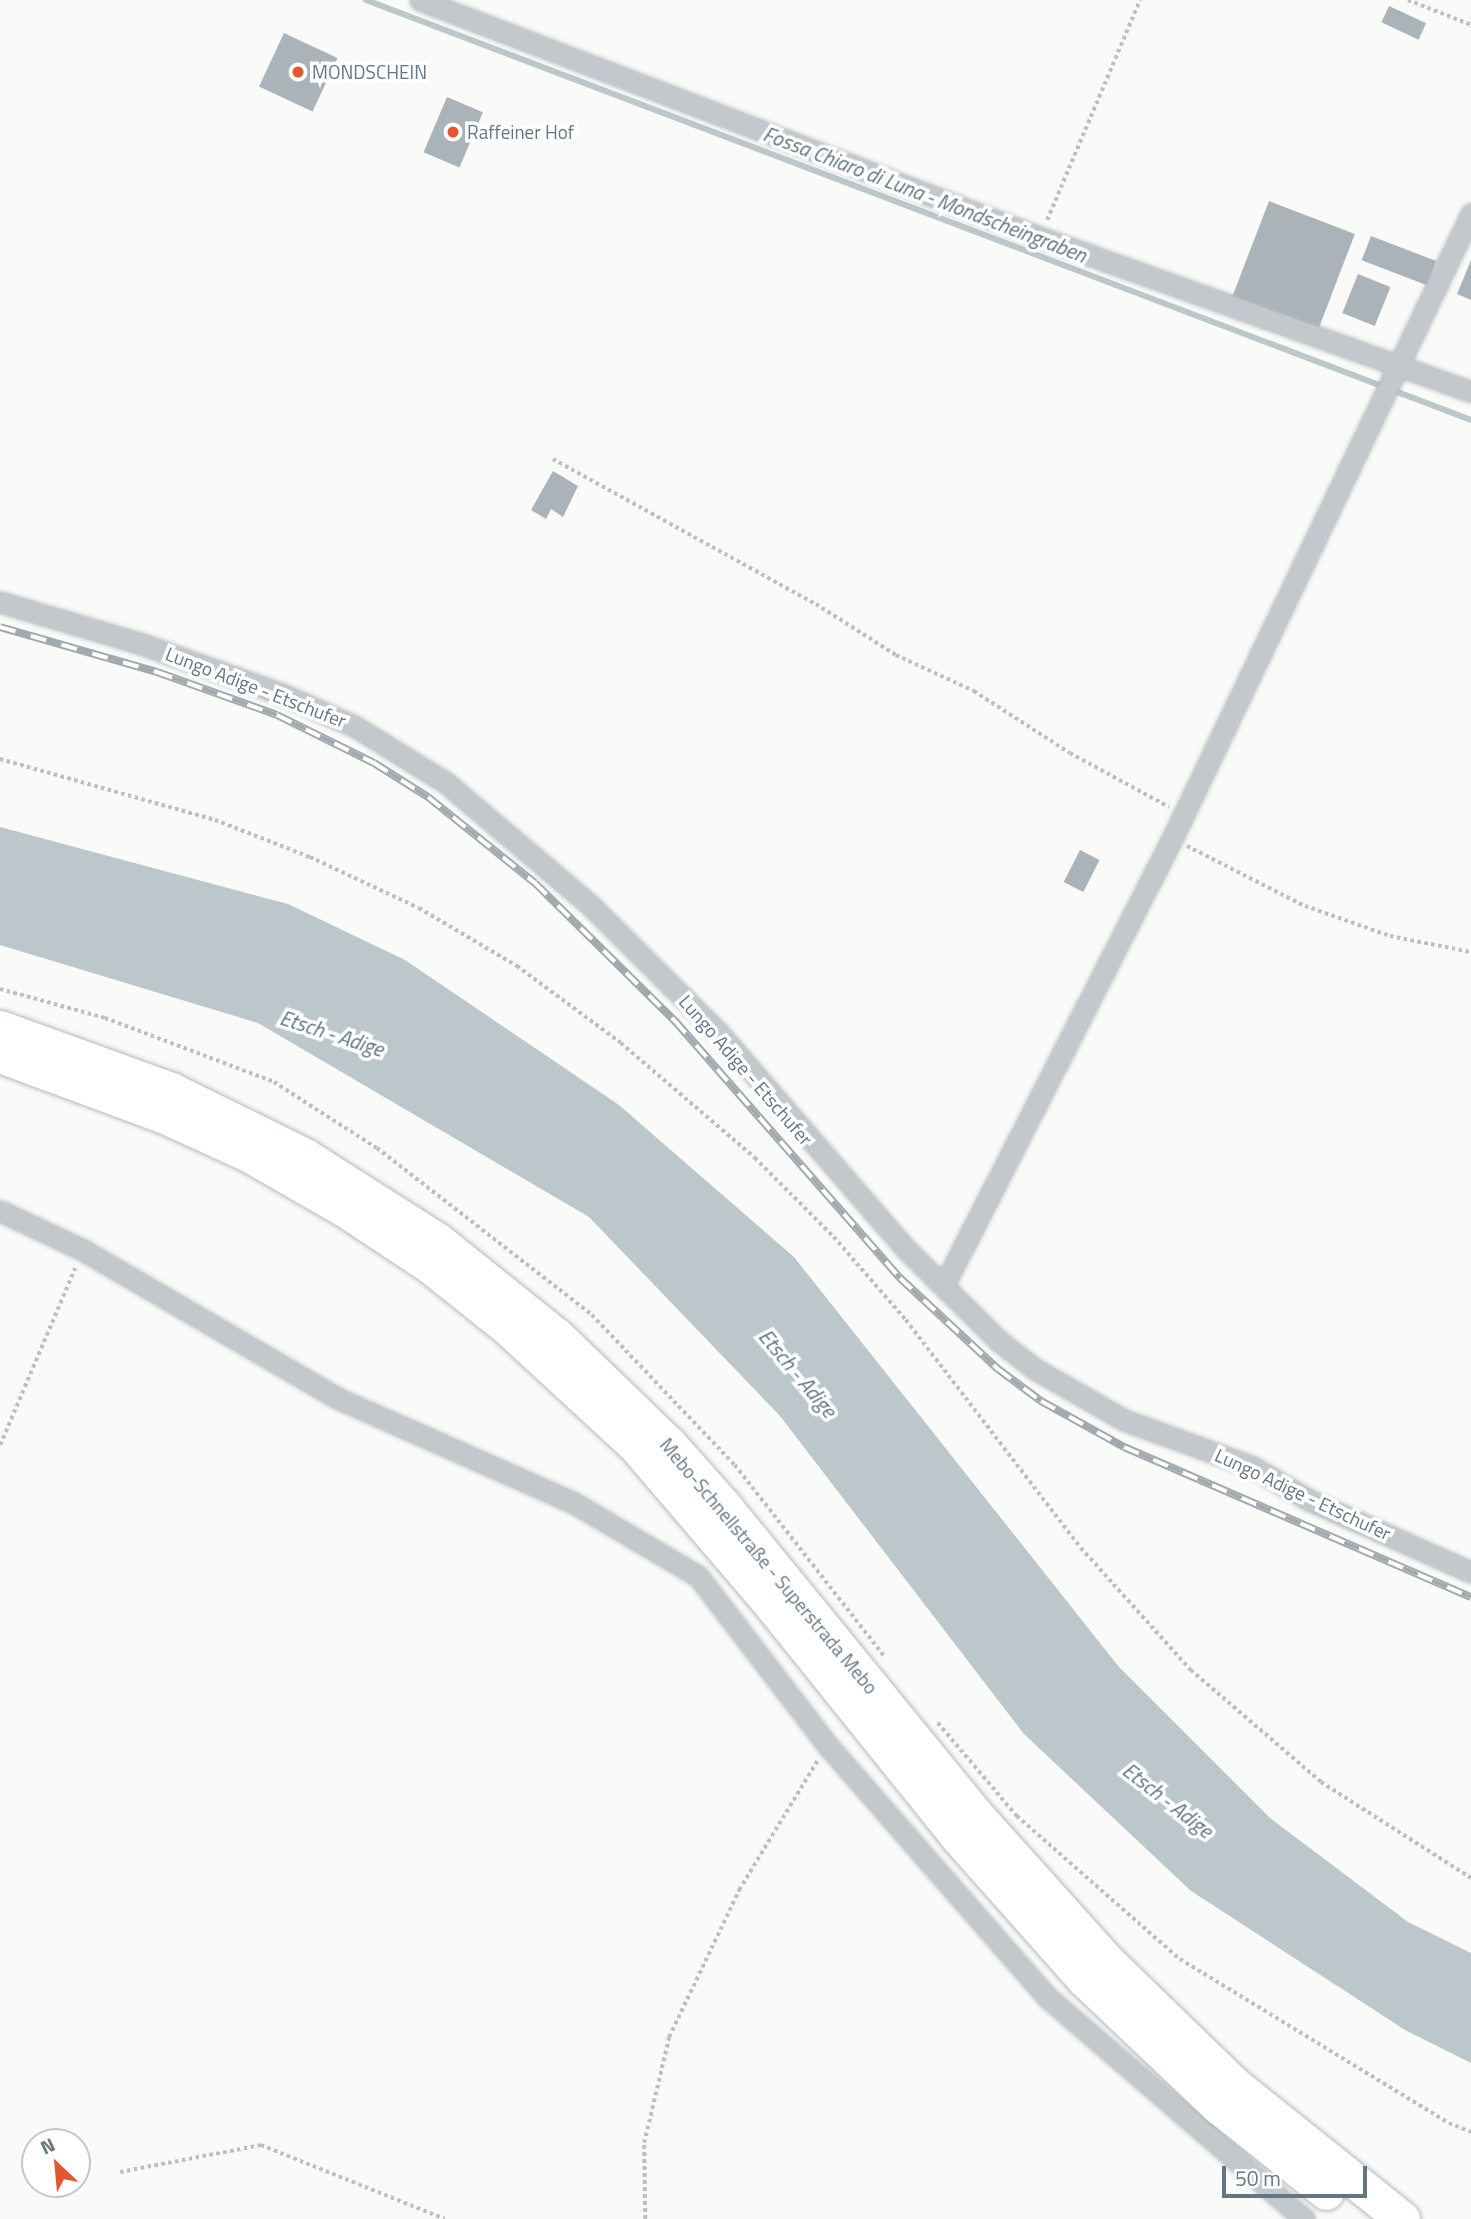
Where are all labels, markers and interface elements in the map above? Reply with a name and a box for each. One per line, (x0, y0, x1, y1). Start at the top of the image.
place label: MONDSCHEIN (312, 61, 427, 83)
marker: MONDSCHEIN (290, 64, 306, 80)
place label: Raffeiner Hof (467, 121, 574, 143)
water label: Fossa Chiaro di Luna - Mondscheingraben (760, 121, 1090, 267)
marker: Raffeiner Hof (445, 124, 461, 140)
street label: Lungo Adige - Etschufer (163, 642, 349, 732)
street label: Lungo Adige - Etschufer (675, 990, 817, 1150)
water label: Etsch - Adige (277, 1004, 387, 1062)
water label: Etsch - Adige (754, 1324, 842, 1422)
street label: Mebo-Schnellstraße - Superstrada Mebo (655, 1433, 883, 1699)
street label: Lungo Adige - Etschufer (1211, 1443, 1395, 1545)
water label: Etsch - Adige (1118, 1757, 1218, 1843)
north arrow (21, 2128, 91, 2198)
text: N (35, 2130, 60, 2161)
scale bar (1226, 2152, 1371, 2196)
text: 50 m (1235, 2162, 1281, 2194)

